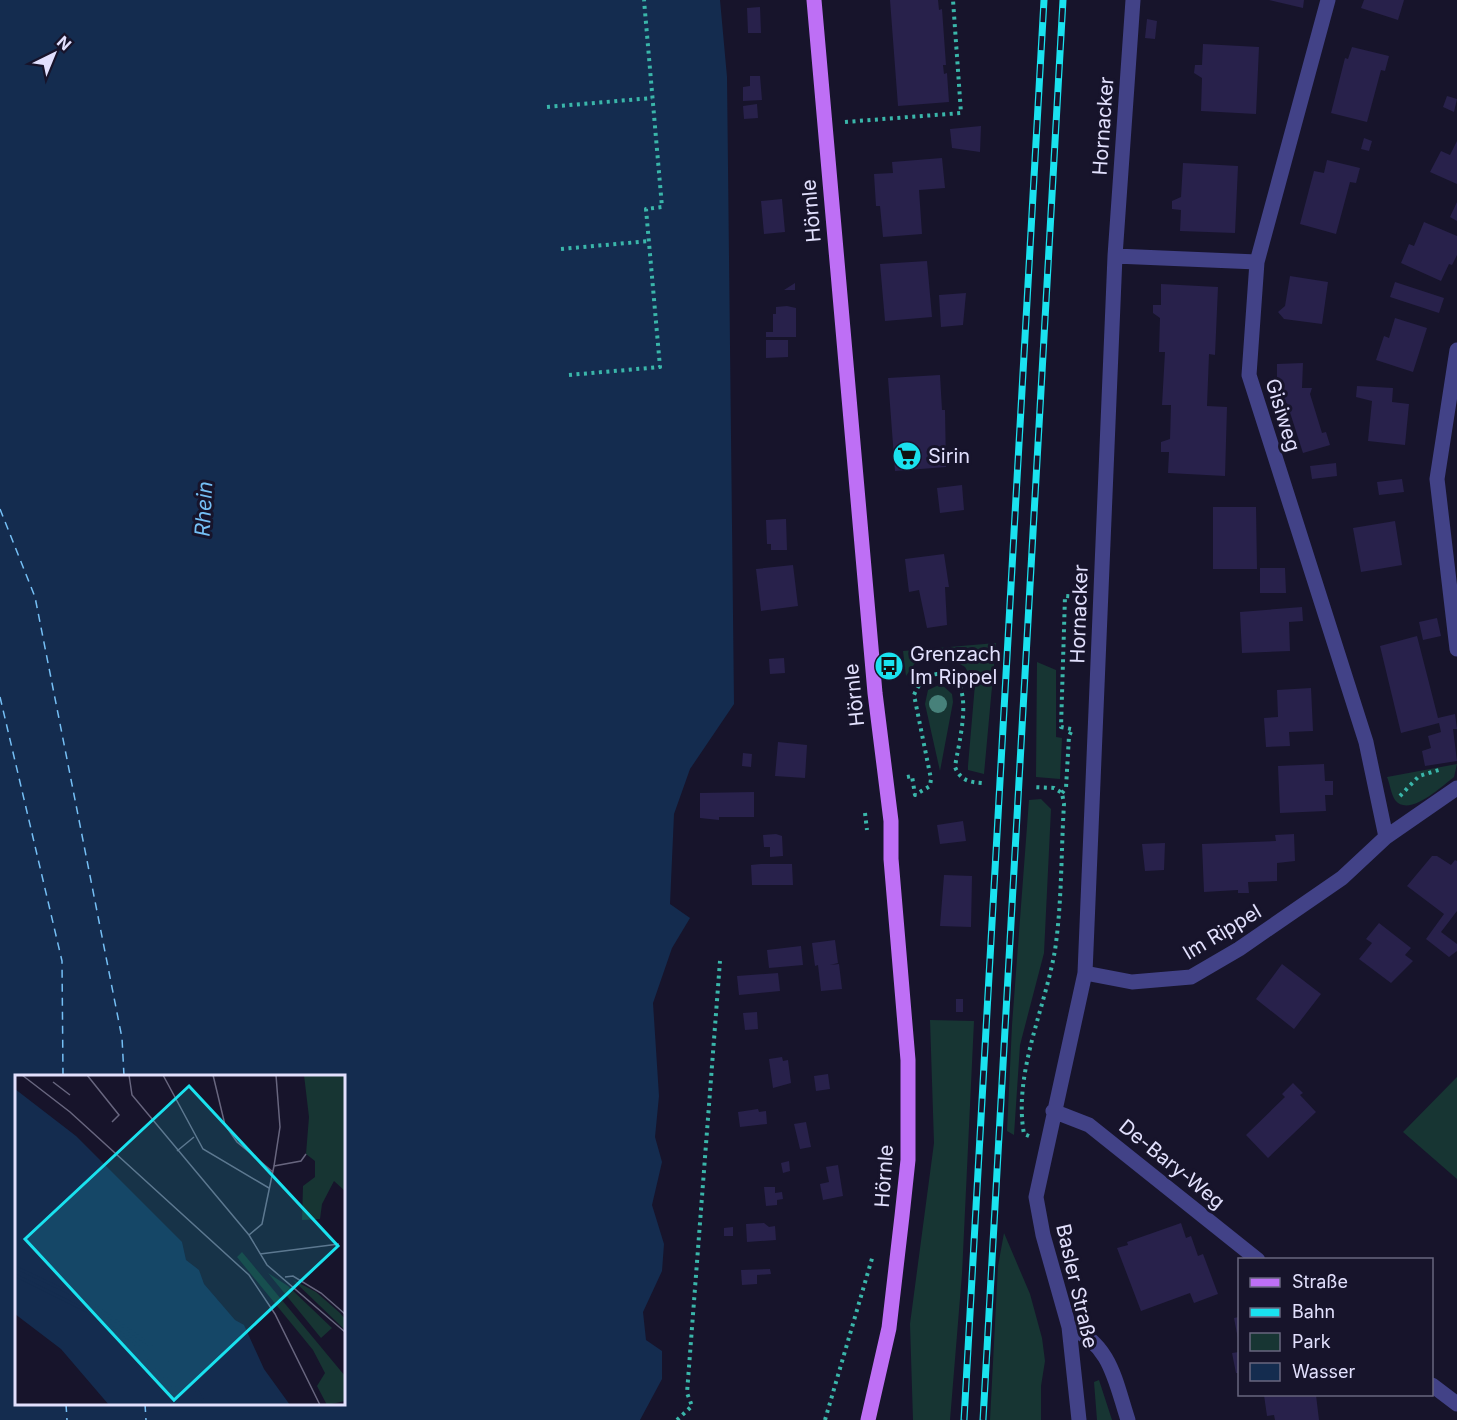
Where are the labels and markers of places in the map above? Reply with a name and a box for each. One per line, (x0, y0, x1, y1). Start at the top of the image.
supermarket icon: Sirin (891, 440, 923, 472)
place label: Sirin (928, 444, 970, 468)
place label: Grenzach Im Rippel (910, 642, 1001, 689)
bus stop icon: Grenzach Im Rippel (873, 650, 905, 682)

